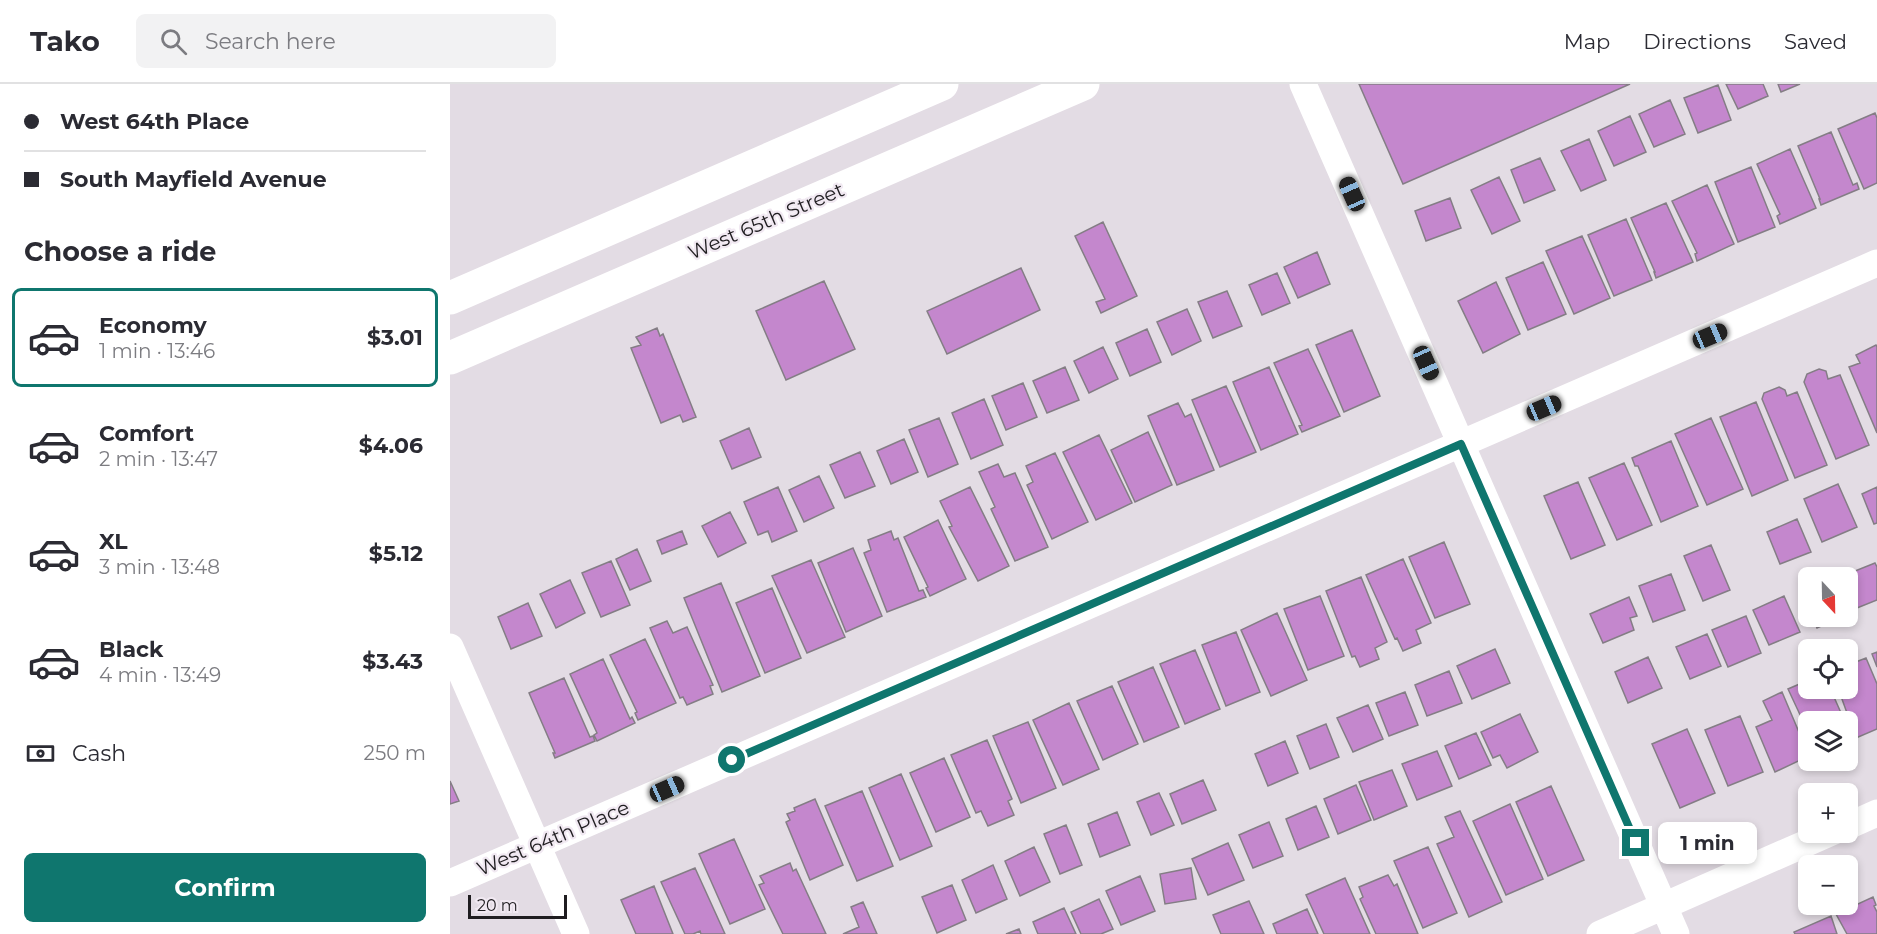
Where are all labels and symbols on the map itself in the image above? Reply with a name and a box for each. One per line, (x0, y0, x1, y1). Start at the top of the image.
car (1336, 174, 1368, 214)
street label: West 65th Street (684, 177, 848, 265)
car (1690, 321, 1730, 351)
car (1410, 343, 1442, 383)
car (1524, 393, 1564, 423)
north arrow (1798, 567, 1858, 627)
route start (718, 746, 745, 773)
car (647, 773, 687, 805)
street label: West 64th Place (473, 795, 633, 881)
callout: 1 min (1657, 822, 1756, 864)
route end (1622, 829, 1649, 856)
scale bar (468, 892, 567, 920)

